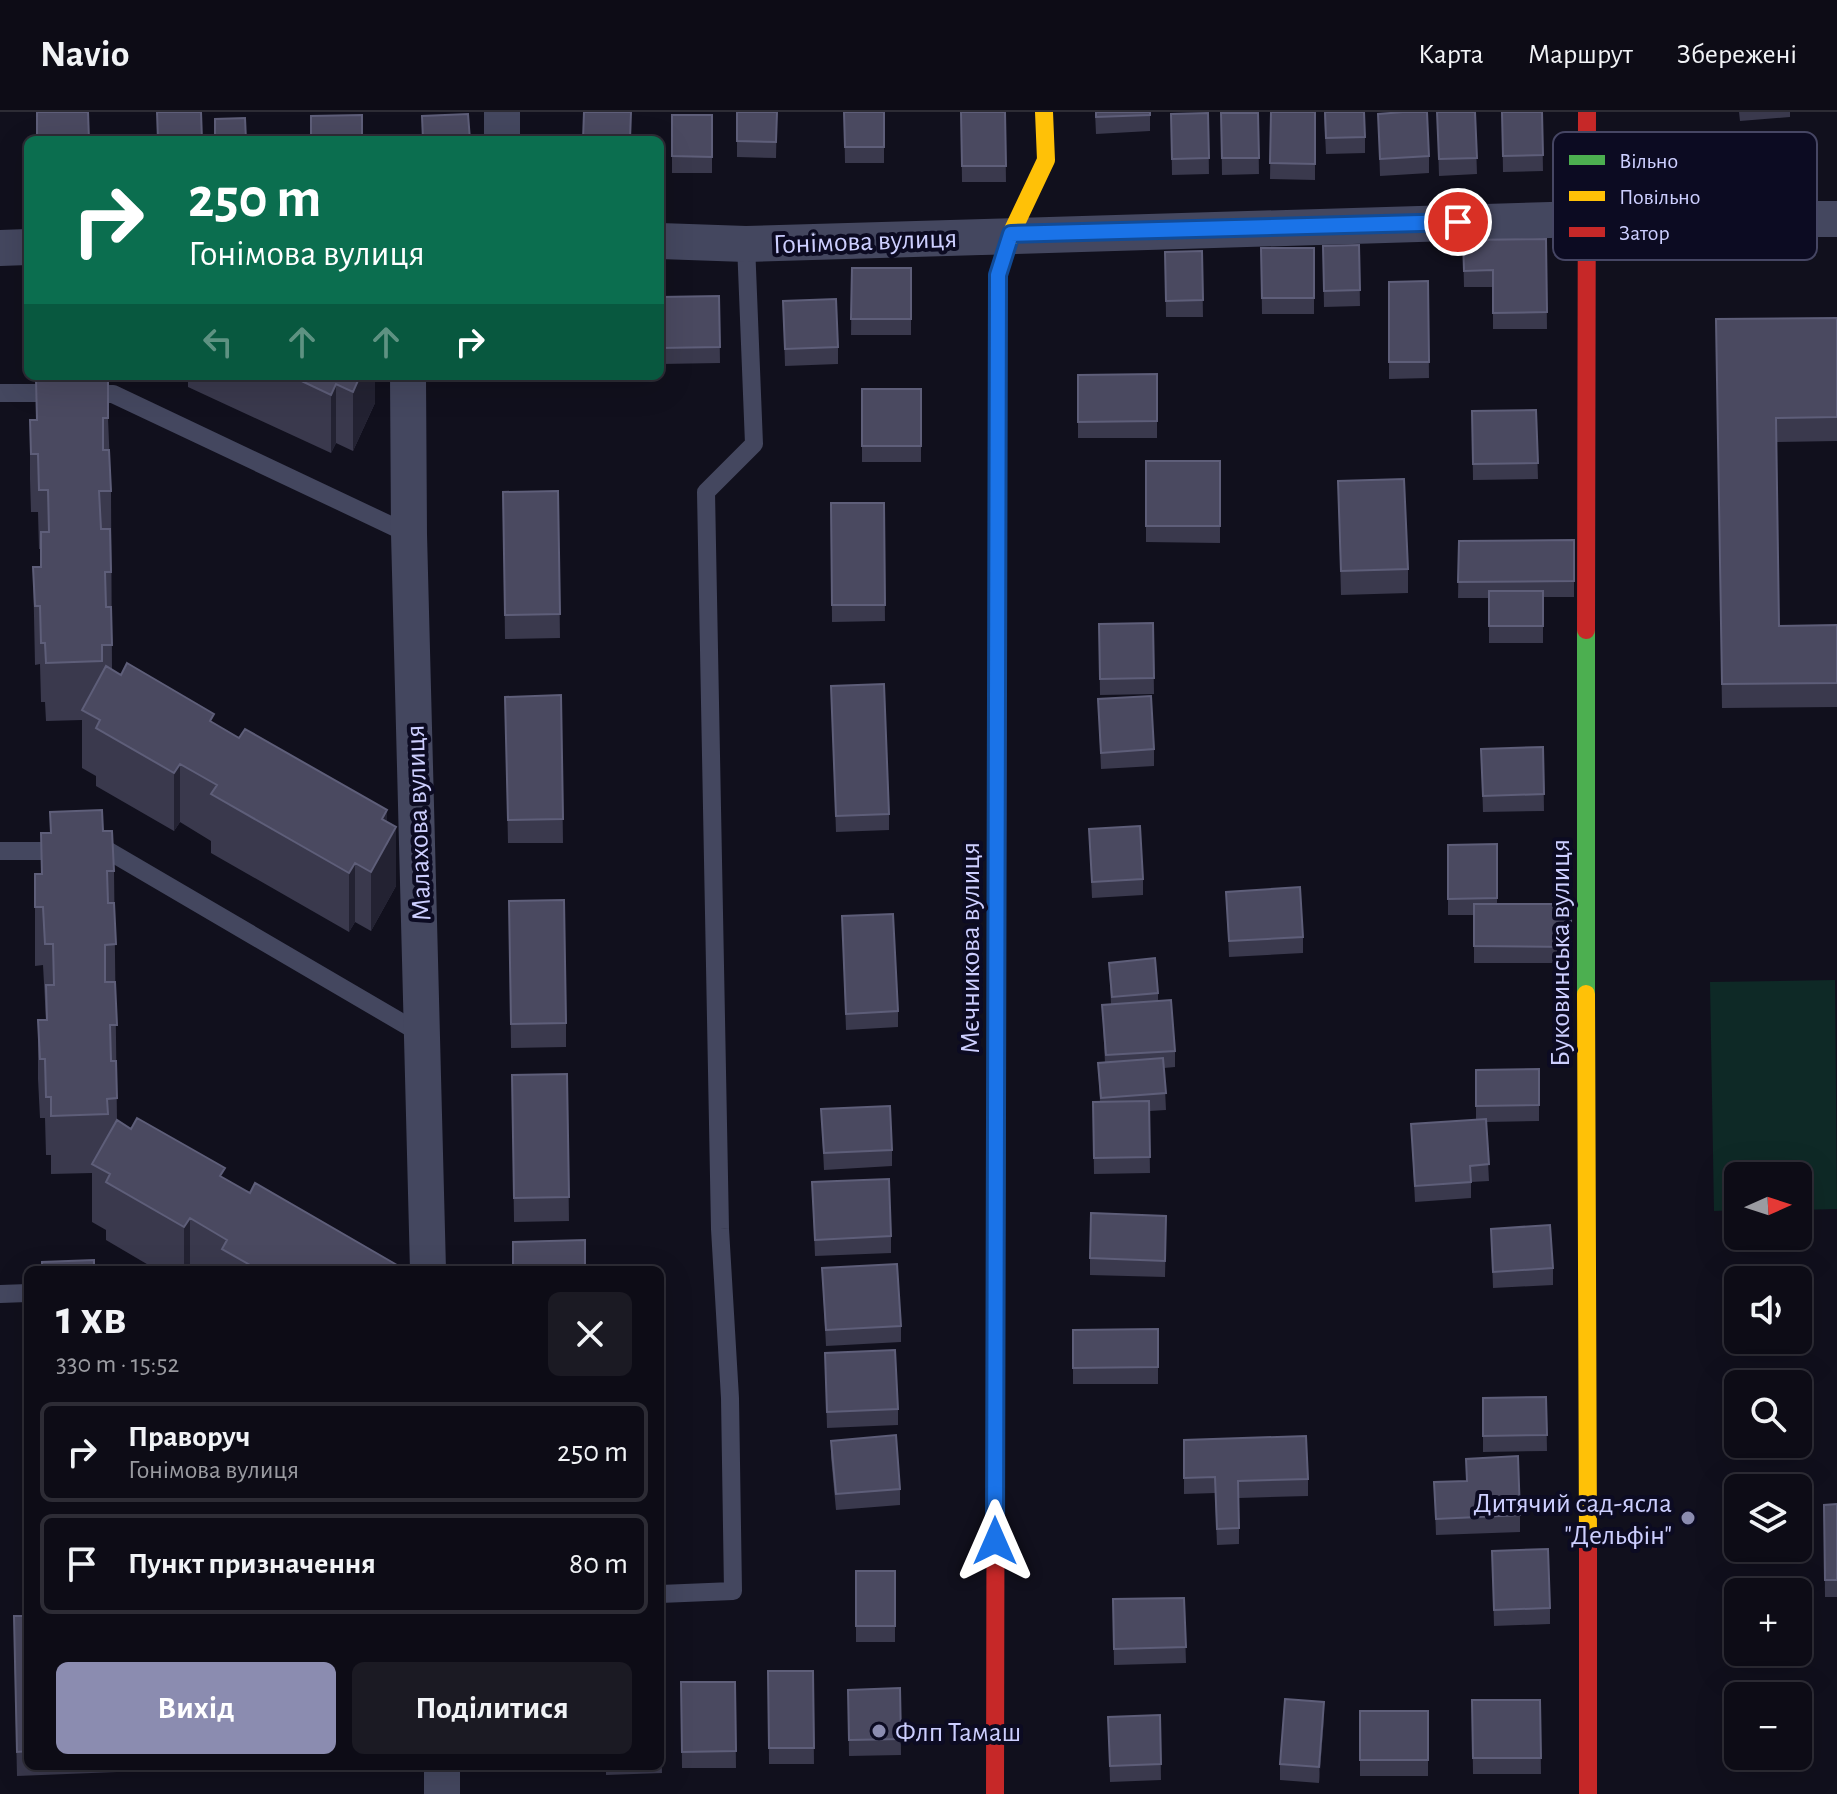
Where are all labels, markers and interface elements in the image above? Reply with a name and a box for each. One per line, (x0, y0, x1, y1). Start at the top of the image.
text: Navio (40, 36, 129, 74)
text: Карта (1418, 41, 1484, 69)
text: Маршрут (1528, 41, 1633, 69)
text: Збережені (1677, 41, 1797, 69)
legend (1553, 132, 1817, 260)
text: Вільно (1619, 150, 1678, 172)
icon: right (56, 168, 160, 272)
text: 250 m (188, 171, 321, 227)
text: Повільно (1619, 186, 1700, 208)
pin (1424, 188, 1492, 256)
icon: arrive (1436, 200, 1480, 244)
text: Затор (1619, 222, 1670, 244)
street label: Гонімова вулиця (772, 225, 958, 259)
text: Гонімова вулиця (188, 236, 425, 272)
icon: left (196, 320, 240, 364)
icon: ahead (280, 320, 324, 364)
icon: ahead (364, 320, 408, 364)
icon: right (448, 320, 492, 364)
street label: Малахова вулиця (402, 724, 436, 922)
street label: Буковинська вулиця (1547, 839, 1575, 1067)
street label: Мєчникова вулиця (957, 842, 985, 1054)
north arrow (1724, 1162, 1812, 1250)
map controls (1724, 1162, 1812, 1770)
button: sound (1724, 1266, 1812, 1354)
button: close (548, 1292, 632, 1376)
text: 1 хв (56, 1295, 126, 1343)
text: 330 m · 15:52 (56, 1351, 179, 1377)
button: search (1724, 1370, 1812, 1458)
text: Праворуч (128, 1422, 250, 1452)
icon: right (60, 1430, 104, 1474)
text: 250 m (557, 1437, 628, 1467)
text: Гонімова вулиця (128, 1457, 299, 1483)
button: layers (1724, 1474, 1812, 1562)
place label: Дитячий сад-ясла "Дельфін" (1474, 1490, 1672, 1550)
position arrow (953, 1499, 1037, 1583)
marker: Дитячий сад-ясла "Дельфін" (1679, 1509, 1697, 1527)
icon: arrive (60, 1542, 104, 1586)
text: Пункт призначення (128, 1549, 376, 1579)
text: 80 m (569, 1549, 628, 1579)
button: + (1724, 1578, 1812, 1666)
button: Вихід (56, 1662, 336, 1754)
button: Поділитися (352, 1662, 632, 1754)
button: − (1724, 1682, 1812, 1770)
place label: Флп Тамаш (895, 1719, 1021, 1747)
marker: Флп Тамаш (870, 1722, 888, 1740)

